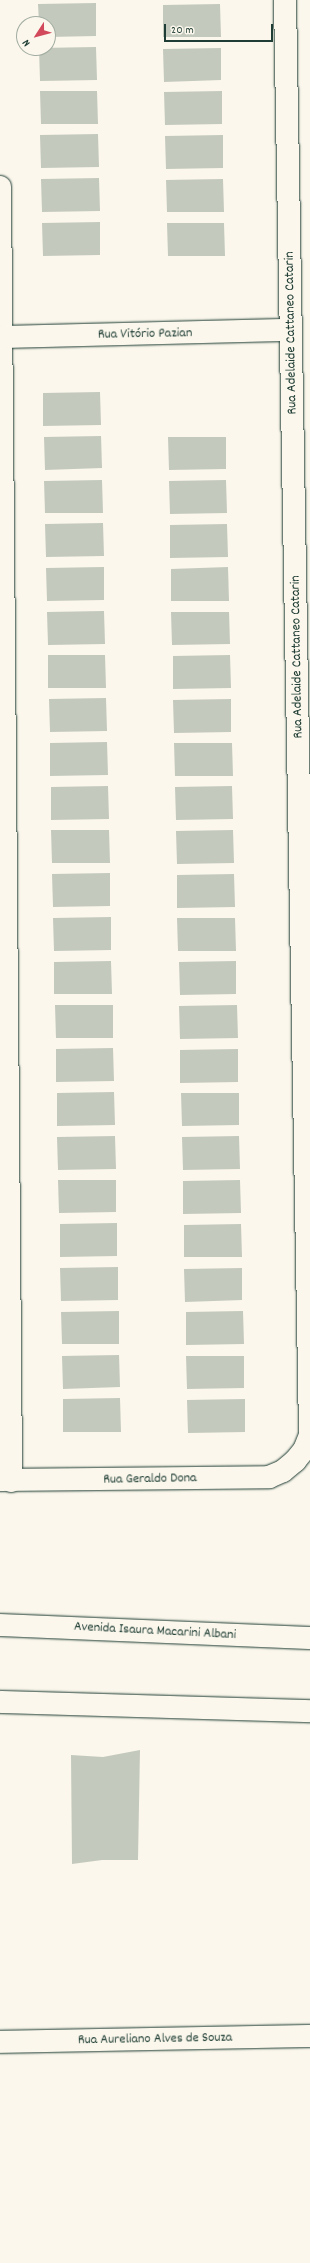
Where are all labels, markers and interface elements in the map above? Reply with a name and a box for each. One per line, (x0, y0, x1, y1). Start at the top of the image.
north arrow (16, 16, 56, 56)
scale bar (166, 16, 275, 42)
text: 20 m (171, 22, 194, 39)
text: N (19, 36, 35, 49)
street label: Rua Adelaide Cattaneo Catarin (281, 251, 301, 415)
street label: Rua Vitório Pazian (98, 325, 192, 343)
street label: Rua Adelaide Cattaneo Catarin (287, 575, 307, 739)
street label: Rua Geraldo Dona (103, 1470, 197, 1488)
street label: Avenida Isaura Macarini Albani (73, 1618, 237, 1644)
street label: Rua Aureliano Alves de Souza (78, 2029, 232, 2049)

